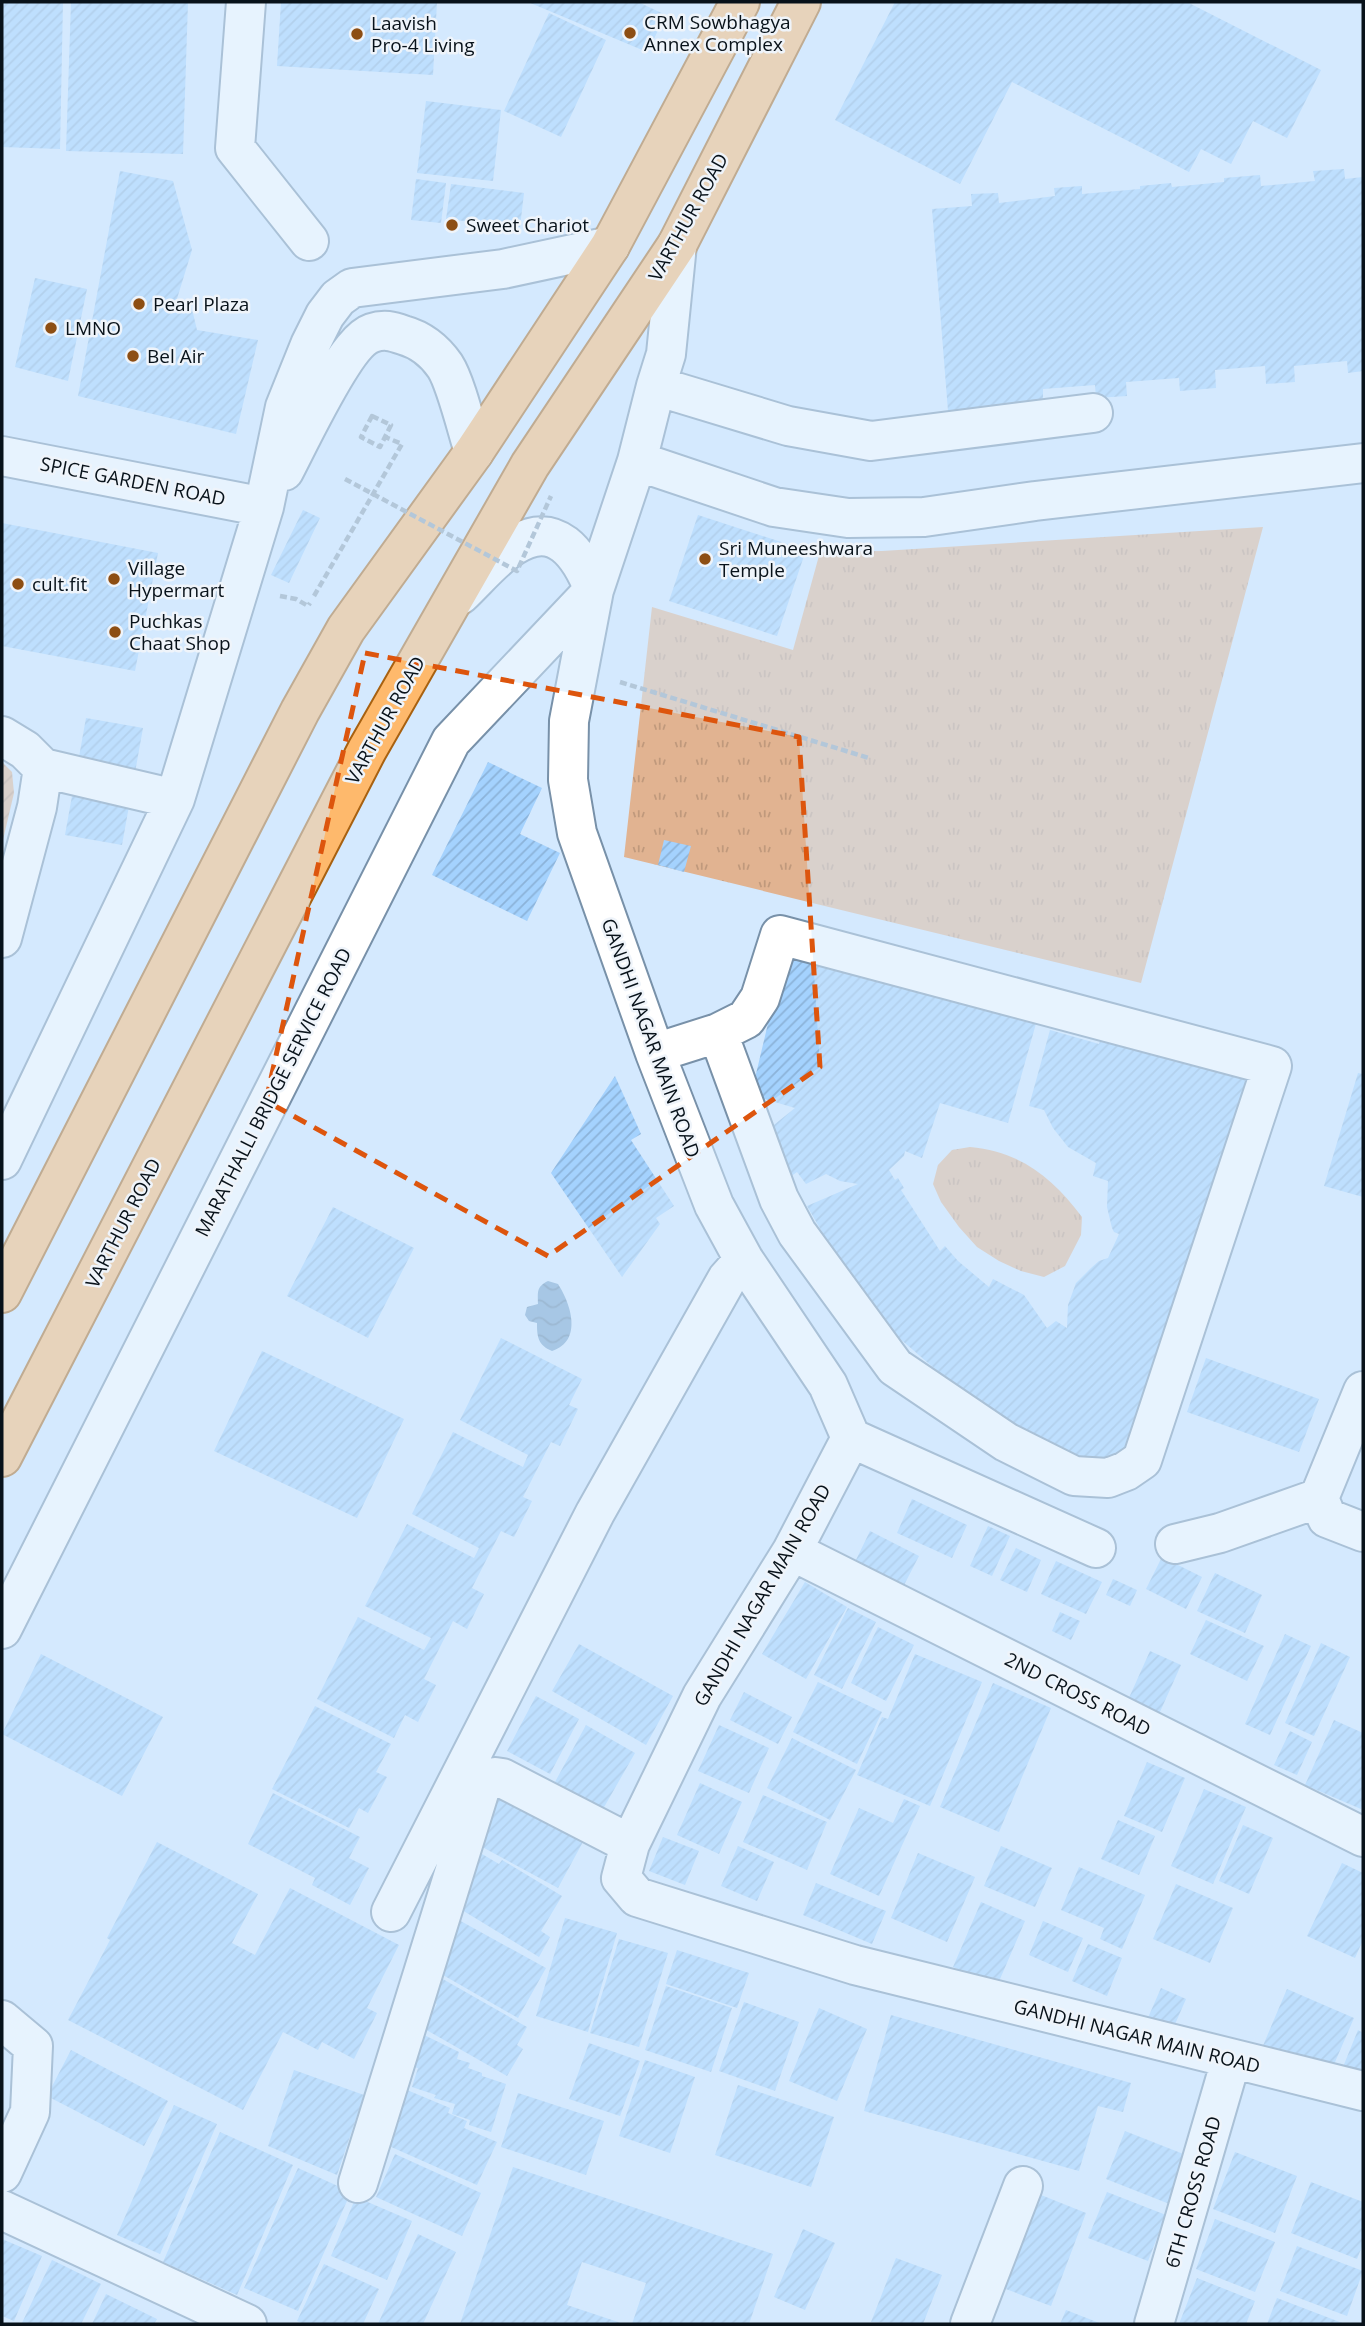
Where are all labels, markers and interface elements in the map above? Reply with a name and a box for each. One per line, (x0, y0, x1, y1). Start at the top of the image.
place label: CRM Sowbhagya Annex Complex (644, 9, 791, 57)
place label: Laavish Pro-4 Living (371, 10, 475, 58)
marker: CRM Sowbhagya Annex Complex (622, 25, 638, 41)
marker: Laavish Pro-4 Living (349, 26, 365, 42)
street label: VARTHUR ROAD (642, 148, 734, 286)
place label: Sweet Chariot (466, 212, 589, 238)
marker: Sweet Chariot (444, 217, 460, 233)
place label: Pearl Plaza (153, 291, 249, 317)
marker: Pearl Plaza (131, 296, 147, 312)
place label: LMNO (65, 315, 121, 341)
marker: LMNO (43, 320, 59, 336)
place label: Bel Air (147, 343, 204, 369)
marker: Bel Air (125, 348, 141, 364)
street label: SPICE GARDEN ROAD (38, 450, 228, 512)
place label: Sri Muneeshwara Temple (719, 535, 873, 583)
marker: Sri Muneeshwara Temple (697, 551, 713, 567)
place label: Village Hypermart (128, 555, 224, 603)
place label: cult.fit (32, 571, 88, 597)
marker: Village Hypermart (106, 571, 122, 587)
marker: cult.fit (10, 576, 26, 592)
place label: Puchkas Chaat Shop (129, 608, 231, 656)
marker: Puchkas Chaat Shop (107, 624, 123, 640)
street label: VARTHUR ROAD (339, 651, 431, 789)
street label: GANDHI NAGAR MAIN ROAD (596, 915, 706, 1161)
street label: MARATHALLI BRIDGE SERVICE ROAD (189, 943, 357, 1241)
street label: VARTHUR ROAD (79, 1154, 167, 1292)
street label: GANDHI NAGAR MAIN ROAD (688, 1479, 836, 1711)
street label: 2ND CROSS ROAD (1001, 1646, 1155, 1742)
street label: GANDHI NAGAR MAIN ROAD (1011, 1993, 1263, 2079)
street label: 6TH CROSS ROAD (1159, 2113, 1227, 2271)

